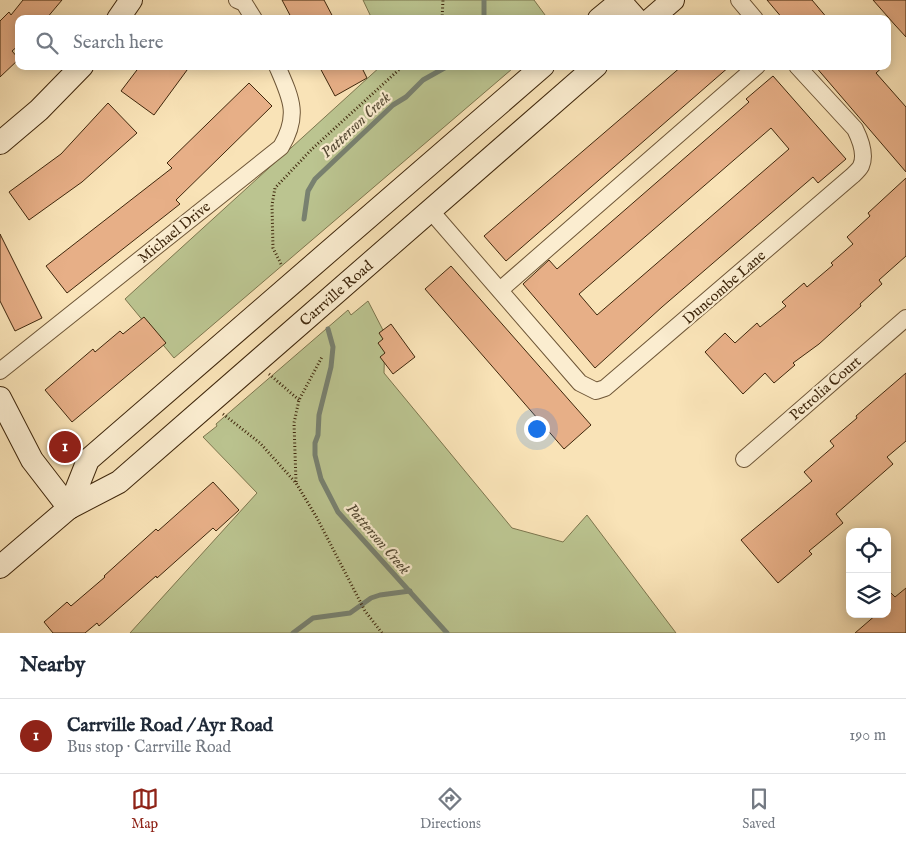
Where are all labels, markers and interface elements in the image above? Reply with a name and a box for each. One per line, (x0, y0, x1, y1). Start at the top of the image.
search box (15, 15, 891, 70)
icon: search (33, 29, 61, 57)
text: Search here (73, 31, 164, 55)
water label: Patterson Creek (317, 88, 396, 163)
street label: Michael Drive (134, 197, 215, 268)
street label: Duncombe Lane (679, 246, 770, 329)
street label: Carrville Road (296, 256, 378, 330)
street label: Petrolia Court (785, 352, 865, 425)
your location (524, 416, 550, 442)
pin: 1 (49, 428, 81, 466)
water label: Patterson Creek (341, 499, 414, 580)
map controls (846, 528, 891, 618)
button: locate (846, 528, 891, 573)
button: layers (846, 573, 891, 618)
text: Nearby (20, 652, 85, 679)
text: Carrville Road / Ayr Road (67, 714, 273, 738)
text: 1 (33, 726, 39, 746)
text: 190 m (849, 726, 886, 746)
text: Bus stop · Carrville Road (67, 738, 231, 758)
tab: Map (131, 785, 159, 833)
tab: Directions (420, 785, 481, 833)
tab: Saved (742, 785, 775, 833)

